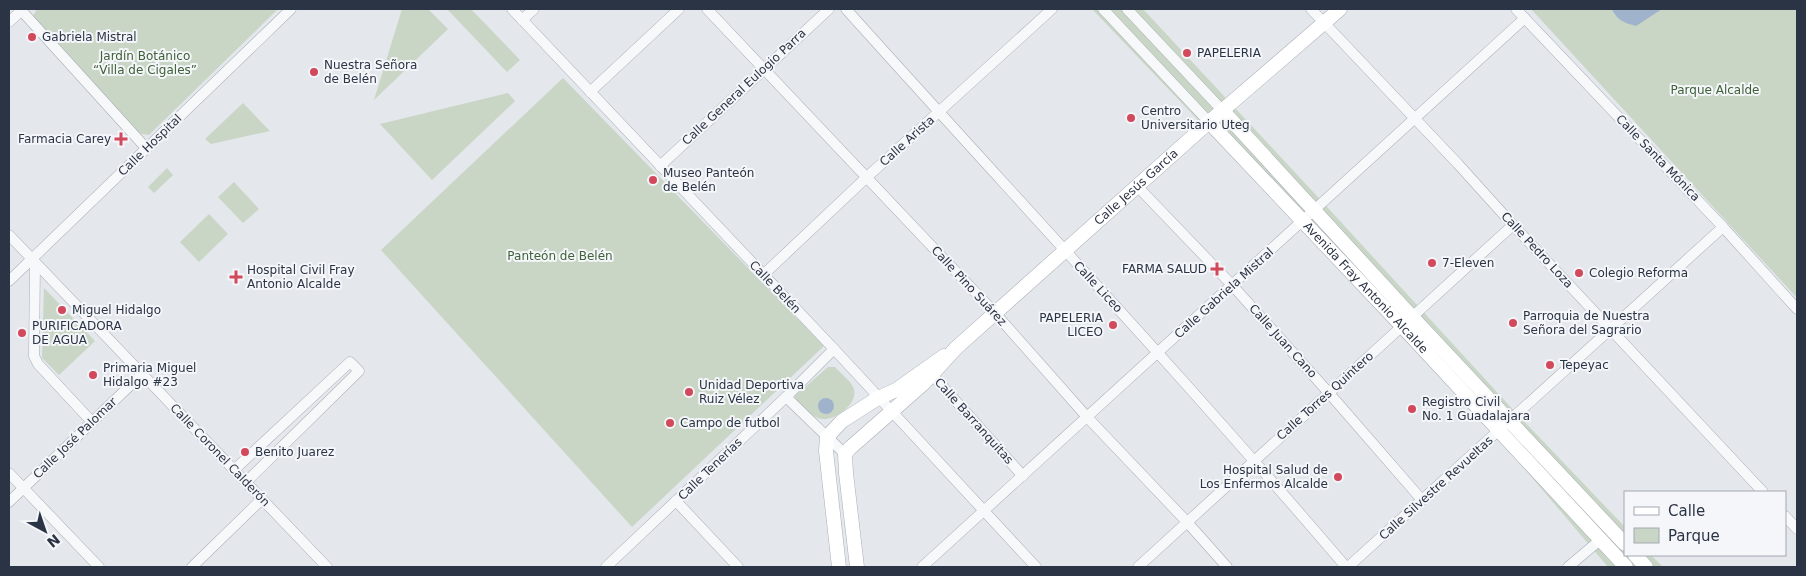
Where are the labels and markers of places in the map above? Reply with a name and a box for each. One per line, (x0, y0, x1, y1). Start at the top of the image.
place label: Gabriela Mistral (42, 30, 137, 44)
marker: Gabriela Mistral (26, 31, 38, 43)
place label: PAPELERIA (1197, 46, 1262, 60)
marker: PAPELERIA (1181, 47, 1193, 59)
place label: Nuestra Señora de Belén (324, 58, 417, 86)
marker: Nuestra Señora de Belén (308, 66, 320, 78)
place label: Centro Universitario Uteg (1141, 104, 1250, 132)
marker: Centro Universitario Uteg (1125, 112, 1137, 124)
place label: Farmacia Carey (18, 132, 111, 146)
marker: Farmacia Carey (115, 133, 127, 145)
place label: Museo Panteón de Belén (663, 166, 754, 194)
marker: Museo Panteón de Belén (647, 174, 659, 186)
place label: 7-Eleven (1442, 256, 1494, 270)
marker: 7-Eleven (1426, 257, 1438, 269)
place label: FARMA SALUD (1122, 262, 1207, 276)
place label: Hospital Civil Fray Antonio Alcalde (247, 263, 355, 291)
marker: FARMA SALUD (1211, 263, 1223, 275)
place label: Colegio Reforma (1589, 266, 1688, 280)
marker: Colegio Reforma (1573, 267, 1585, 279)
marker: Hospital Civil Fray Antonio Alcalde (229, 270, 243, 284)
place label: Miguel Hidalgo (72, 303, 161, 317)
marker: Miguel Hidalgo (56, 304, 68, 316)
place label: Parroquia de Nuestra Señora del Sagrario (1523, 309, 1650, 337)
place label: PAPELERIA LICEO (1039, 311, 1104, 339)
marker: Parroquia de Nuestra Señora del Sagrario (1507, 317, 1519, 329)
place label: PURIFICADORA DE AGUA (32, 319, 122, 347)
marker: PAPELERIA LICEO (1107, 319, 1119, 331)
marker: PURIFICADORA DE AGUA (16, 327, 28, 339)
place label: Tepeyac (1559, 358, 1609, 372)
marker: Tepeyac (1544, 359, 1556, 371)
place label: Primaria Miguel Hidalgo #23 (103, 361, 196, 389)
marker: Primaria Miguel Hidalgo #23 (87, 369, 99, 381)
place label: Unidad Deportiva Ruiz Vélez (699, 378, 804, 406)
marker: Unidad Deportiva Ruiz Vélez (683, 386, 695, 398)
place label: Registro Civil No. 1 Guadalajara (1422, 395, 1530, 423)
marker: Registro Civil No. 1 Guadalajara (1406, 403, 1418, 415)
place label: Campo de futbol (680, 416, 780, 430)
marker: Campo de futbol (664, 417, 676, 429)
place label: Benito Juarez (255, 445, 334, 459)
marker: Benito Juarez (239, 446, 251, 458)
place label: Hospital Salud de Los Enfermos Alcalde (1200, 463, 1328, 491)
marker: Hospital Salud de Los Enfermos Alcalde (1332, 471, 1344, 483)

